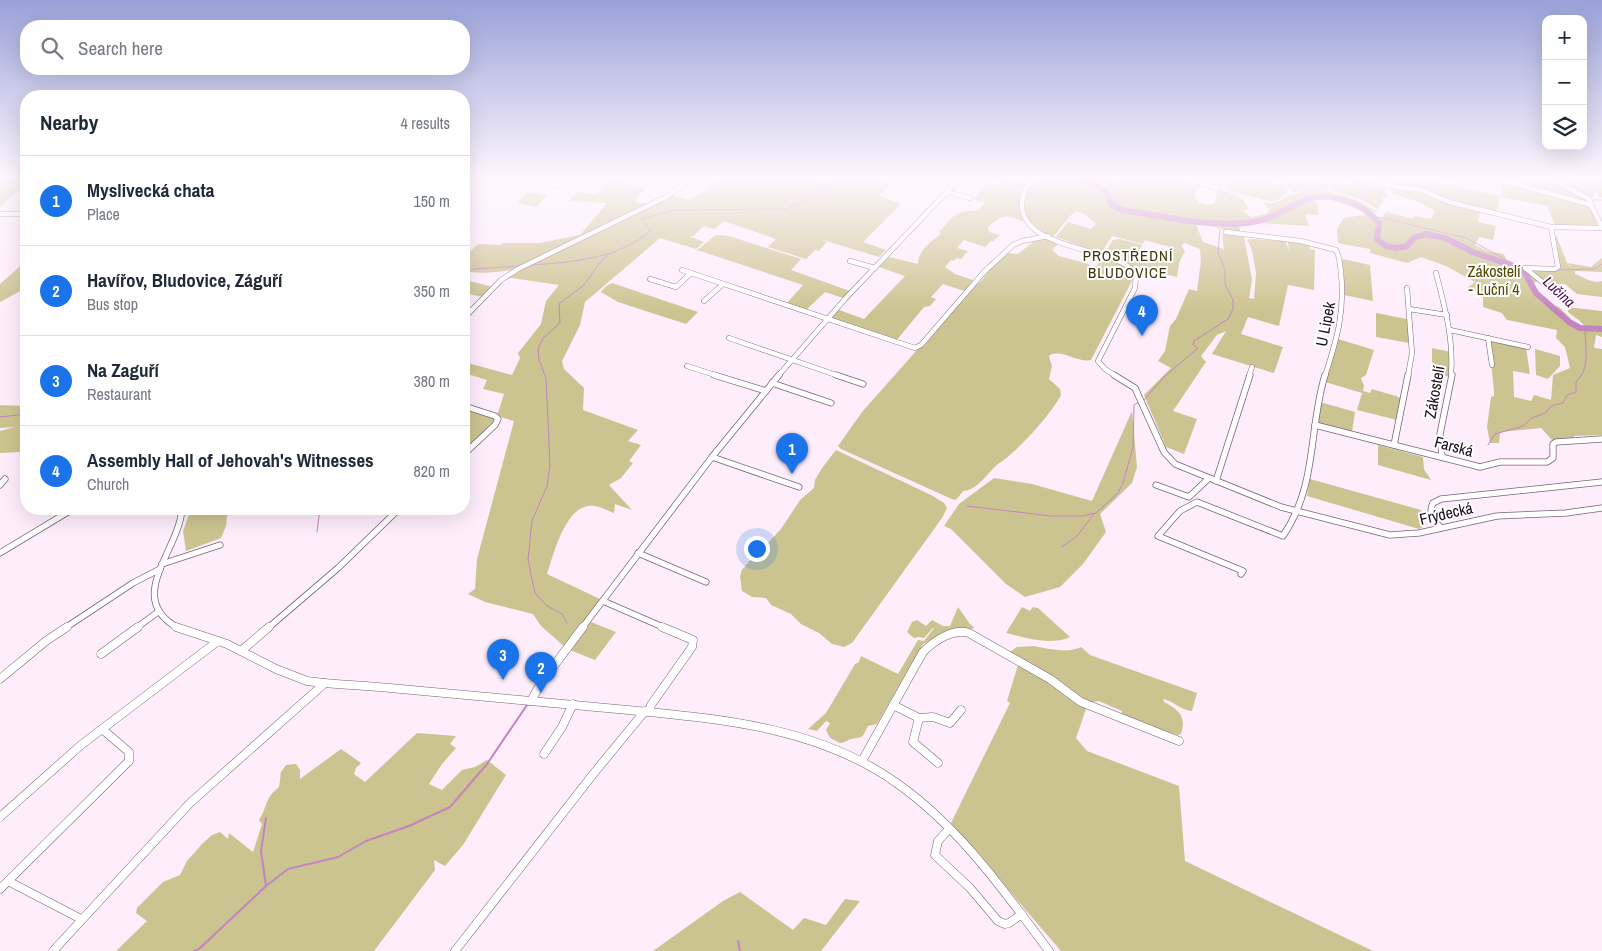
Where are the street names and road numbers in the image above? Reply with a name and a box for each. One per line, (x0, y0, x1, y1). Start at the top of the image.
street label: U Lipek (1310, 299, 1340, 348)
street label: Zákostelí (1419, 364, 1450, 420)
street label: Farská (1432, 430, 1477, 462)
street label: Frýdecká (1417, 496, 1475, 530)

